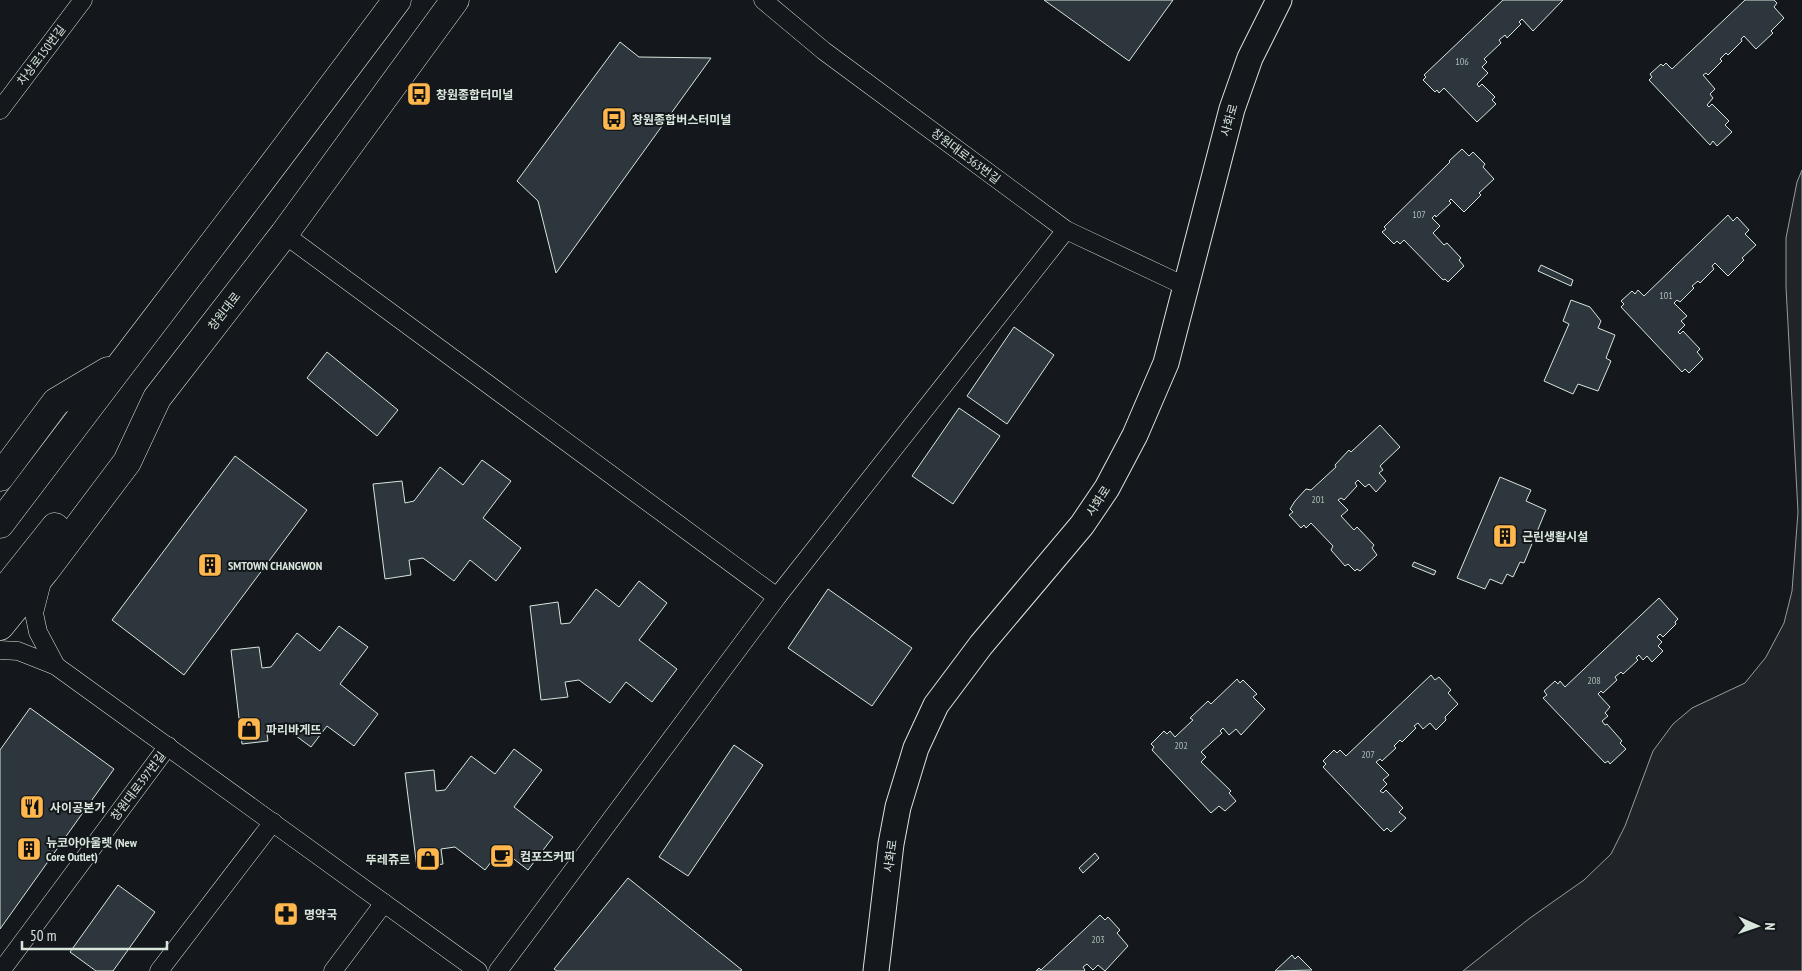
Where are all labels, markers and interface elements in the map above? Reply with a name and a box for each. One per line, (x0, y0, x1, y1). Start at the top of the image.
street label: 차상로150번길 (14, 22, 68, 88)
house number: 106 (1455, 55, 1469, 68)
bus stop icon: 창원종합터미널 (406, 81, 432, 107)
place label: 창원종합터미널 (436, 87, 513, 102)
street label: 사화로 (1217, 102, 1241, 138)
bus stop icon: 창원종합버스터미널 (601, 106, 627, 132)
place label: 창원종합버스터미널 (632, 112, 731, 127)
street label: 창원대로363번길 (929, 125, 1003, 187)
house number: 107 (1412, 208, 1426, 221)
street label: 창원대로 (204, 289, 244, 333)
house number: 101 (1659, 289, 1673, 302)
street label: 사화로 (1083, 483, 1113, 519)
house number: 201 (1311, 493, 1325, 506)
building icon: 근린생활시설 (1492, 523, 1518, 549)
place label: 근린생활시설 (1522, 529, 1588, 544)
building icon: SMTOWN CHANGWON (197, 552, 223, 578)
place label: SMTOWN CHANGWON (228, 558, 322, 573)
house number: 208 (1587, 674, 1601, 687)
shop icon: 파리바게뜨 (236, 716, 262, 742)
place label: 파리바게뜨 (266, 722, 321, 737)
house number: 202 (1174, 739, 1188, 752)
house number: 207 (1361, 748, 1375, 761)
street label: 창원대로397번길 (107, 749, 169, 823)
restaurant icon: 사이공본가 (19, 794, 45, 820)
place label: 사이공본가 (50, 800, 105, 815)
place label: 뉴코아아울렛 (New Core Outlet) (46, 835, 138, 864)
building icon: 뉴코아아울렛 (New Core Outlet) (16, 836, 42, 862)
street label: 사화로 (880, 839, 900, 873)
cafe icon: 컴포즈커피 (489, 843, 515, 869)
shop icon: 뚜레쥬르 (415, 846, 441, 872)
place label: 컴포즈커피 (520, 849, 575, 864)
place label: 뚜레쥬르 (366, 852, 410, 867)
pharmacy icon: 명약국 (273, 901, 299, 927)
north arrow (1732, 901, 1782, 951)
place label: 명약국 (304, 907, 337, 922)
scale bar (22, 918, 168, 950)
text: N (1761, 922, 1779, 931)
text: 50 m (30, 926, 56, 945)
house number: 203 (1091, 933, 1105, 946)

